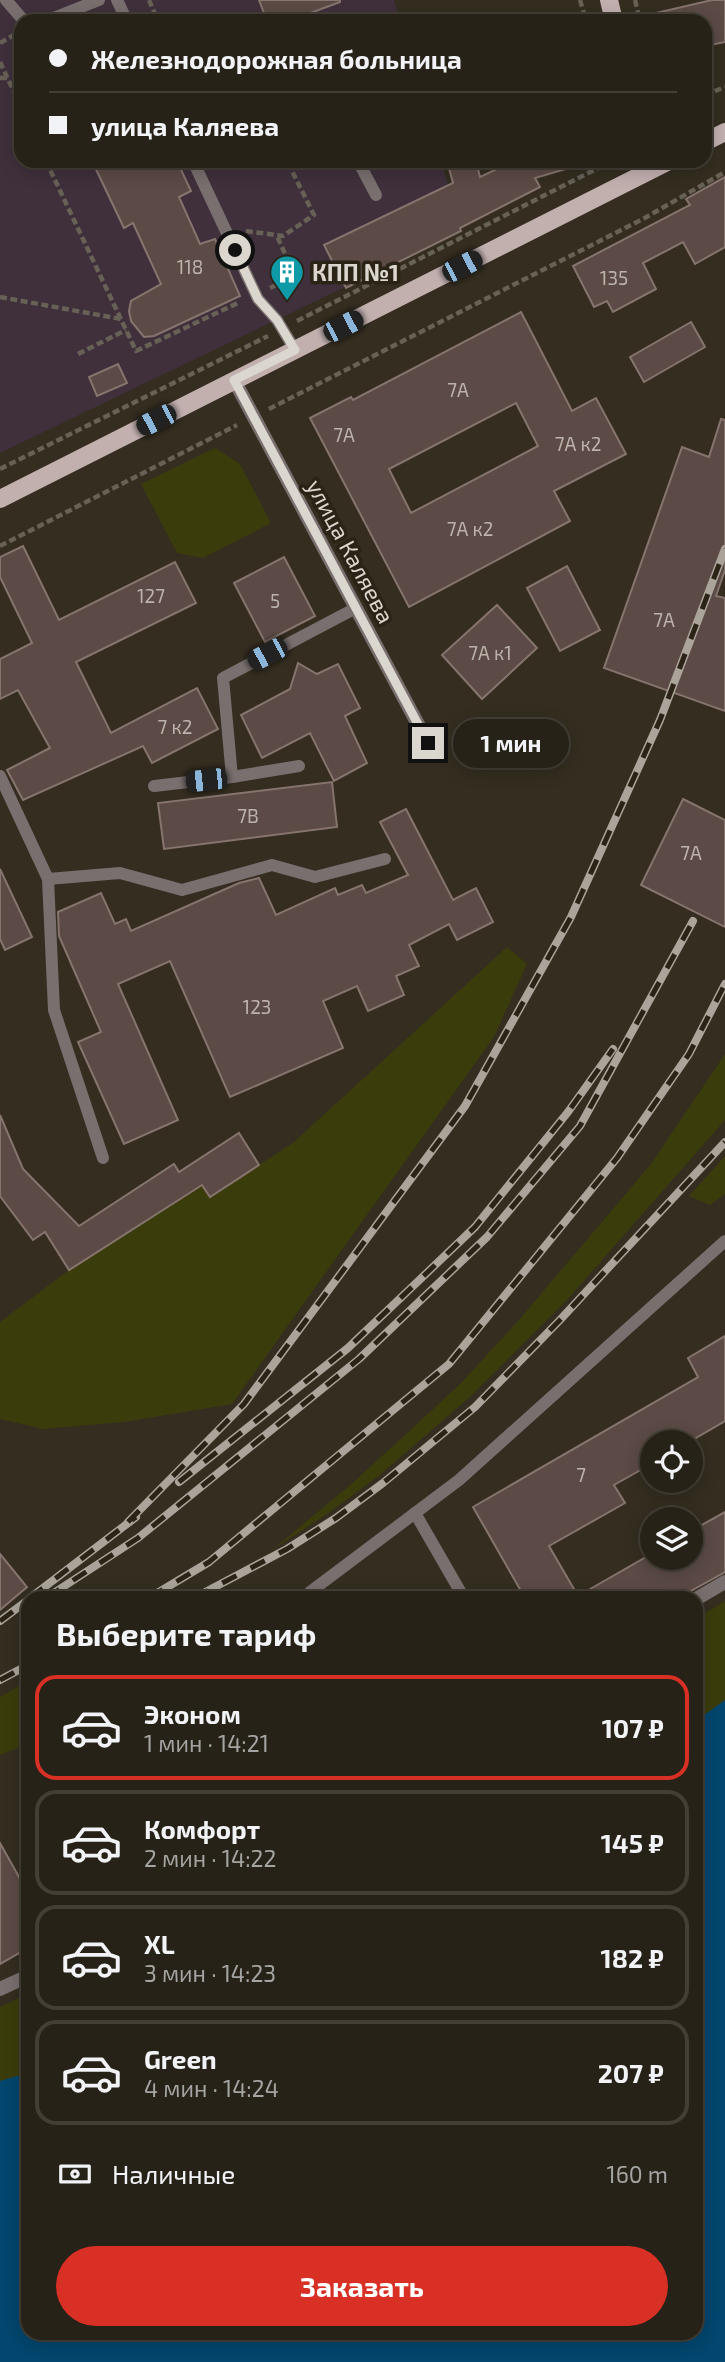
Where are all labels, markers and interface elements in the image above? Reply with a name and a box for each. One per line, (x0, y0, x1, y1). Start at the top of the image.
text: Железнодорожная больница (91, 43, 462, 74)
text: улица Каляева (91, 110, 279, 141)
route start (219, 234, 251, 266)
car (439, 247, 486, 285)
building icon: КПП №1 (268, 253, 306, 302)
house number: 118 (177, 255, 203, 278)
place label: КПП №1 (312, 258, 399, 286)
house number: 135 (600, 266, 628, 289)
car (320, 307, 367, 345)
house number: 7А (447, 378, 469, 401)
car (133, 401, 180, 439)
house number: 7А (333, 423, 355, 446)
house number: 7А к2 (555, 432, 601, 455)
street label: улица Каляева (300, 474, 401, 628)
house number: 7А к2 (447, 517, 493, 540)
house number: 127 (137, 584, 165, 607)
house number: 5 (270, 589, 280, 612)
house number: 7А (653, 608, 675, 631)
car (244, 635, 291, 673)
house number: 7А к1 (468, 641, 512, 664)
house number: 7 к2 (158, 715, 192, 738)
callout: 1 мин (452, 718, 568, 768)
route end (412, 727, 444, 759)
text: 1 мин (481, 729, 541, 757)
car (185, 767, 228, 793)
house number: 7В (237, 804, 259, 827)
house number: 7А (680, 841, 702, 864)
house number: 123 (243, 995, 271, 1018)
map controls (640, 1430, 703, 1570)
button: locate (640, 1430, 703, 1493)
house number: 7 (576, 1463, 586, 1486)
button: layers (640, 1507, 703, 1570)
text: Выберите тариф (56, 1614, 316, 1652)
icon: car (60, 1696, 123, 1759)
text: Эконом (144, 1698, 241, 1729)
text: 107 ₽ (602, 1712, 664, 1743)
text: 1 мин · 14:21 (144, 1729, 269, 1757)
icon: car (60, 1811, 123, 1874)
text: Комфорт (144, 1813, 260, 1844)
text: 145 ₽ (601, 1827, 664, 1858)
text: 2 мин · 14:22 (144, 1844, 276, 1872)
icon: car (60, 1926, 123, 1989)
text: XL (144, 1928, 175, 1959)
text: 182 ₽ (600, 1942, 664, 1973)
text: 3 мин · 14:23 (144, 1959, 276, 1987)
icon: car (60, 2041, 123, 2104)
text: Green (144, 2043, 217, 2074)
text: 207 ₽ (598, 2057, 664, 2088)
text: 4 мин · 14:24 (144, 2074, 279, 2102)
icon: cash (56, 2155, 94, 2193)
text: Наличные (112, 2158, 235, 2189)
text: 160 m (607, 2160, 668, 2188)
button: Заказать (56, 2246, 668, 2326)

